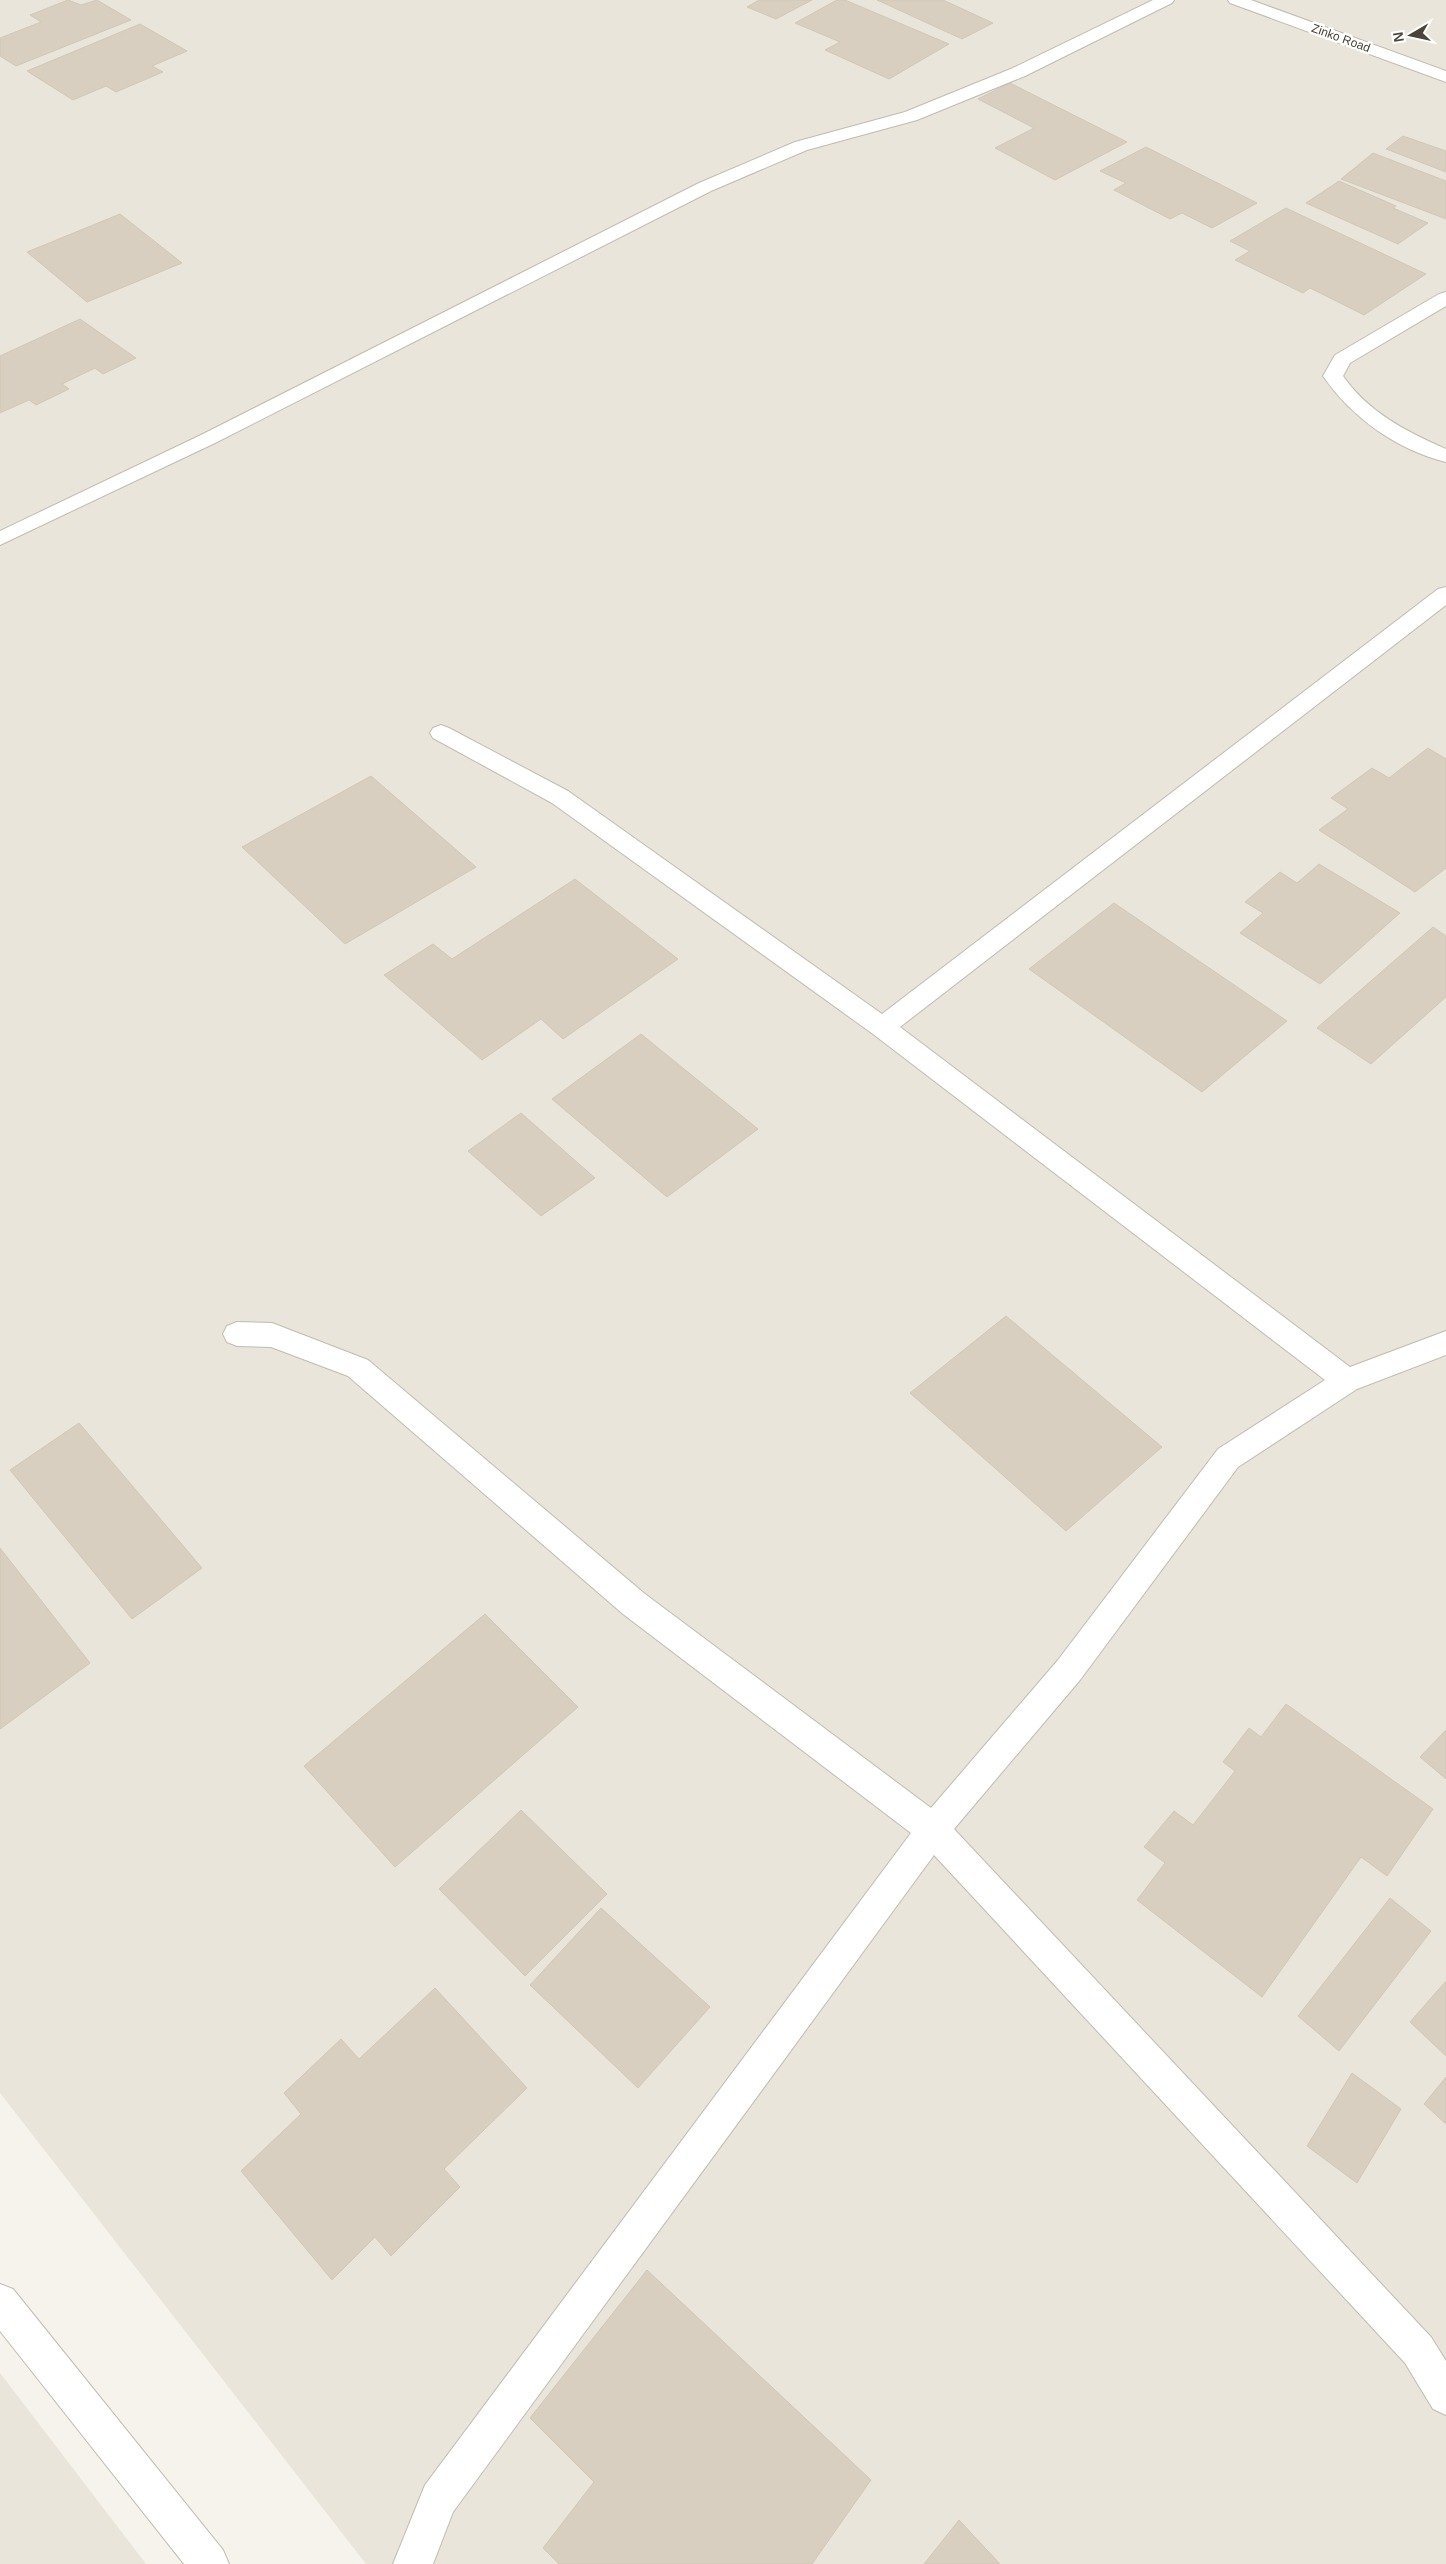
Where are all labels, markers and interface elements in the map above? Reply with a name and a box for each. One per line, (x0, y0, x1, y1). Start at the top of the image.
north arrow (1386, 10, 1436, 60)
street label: Zinko Road (1310, 21, 1372, 55)
text: N (1389, 31, 1407, 43)

